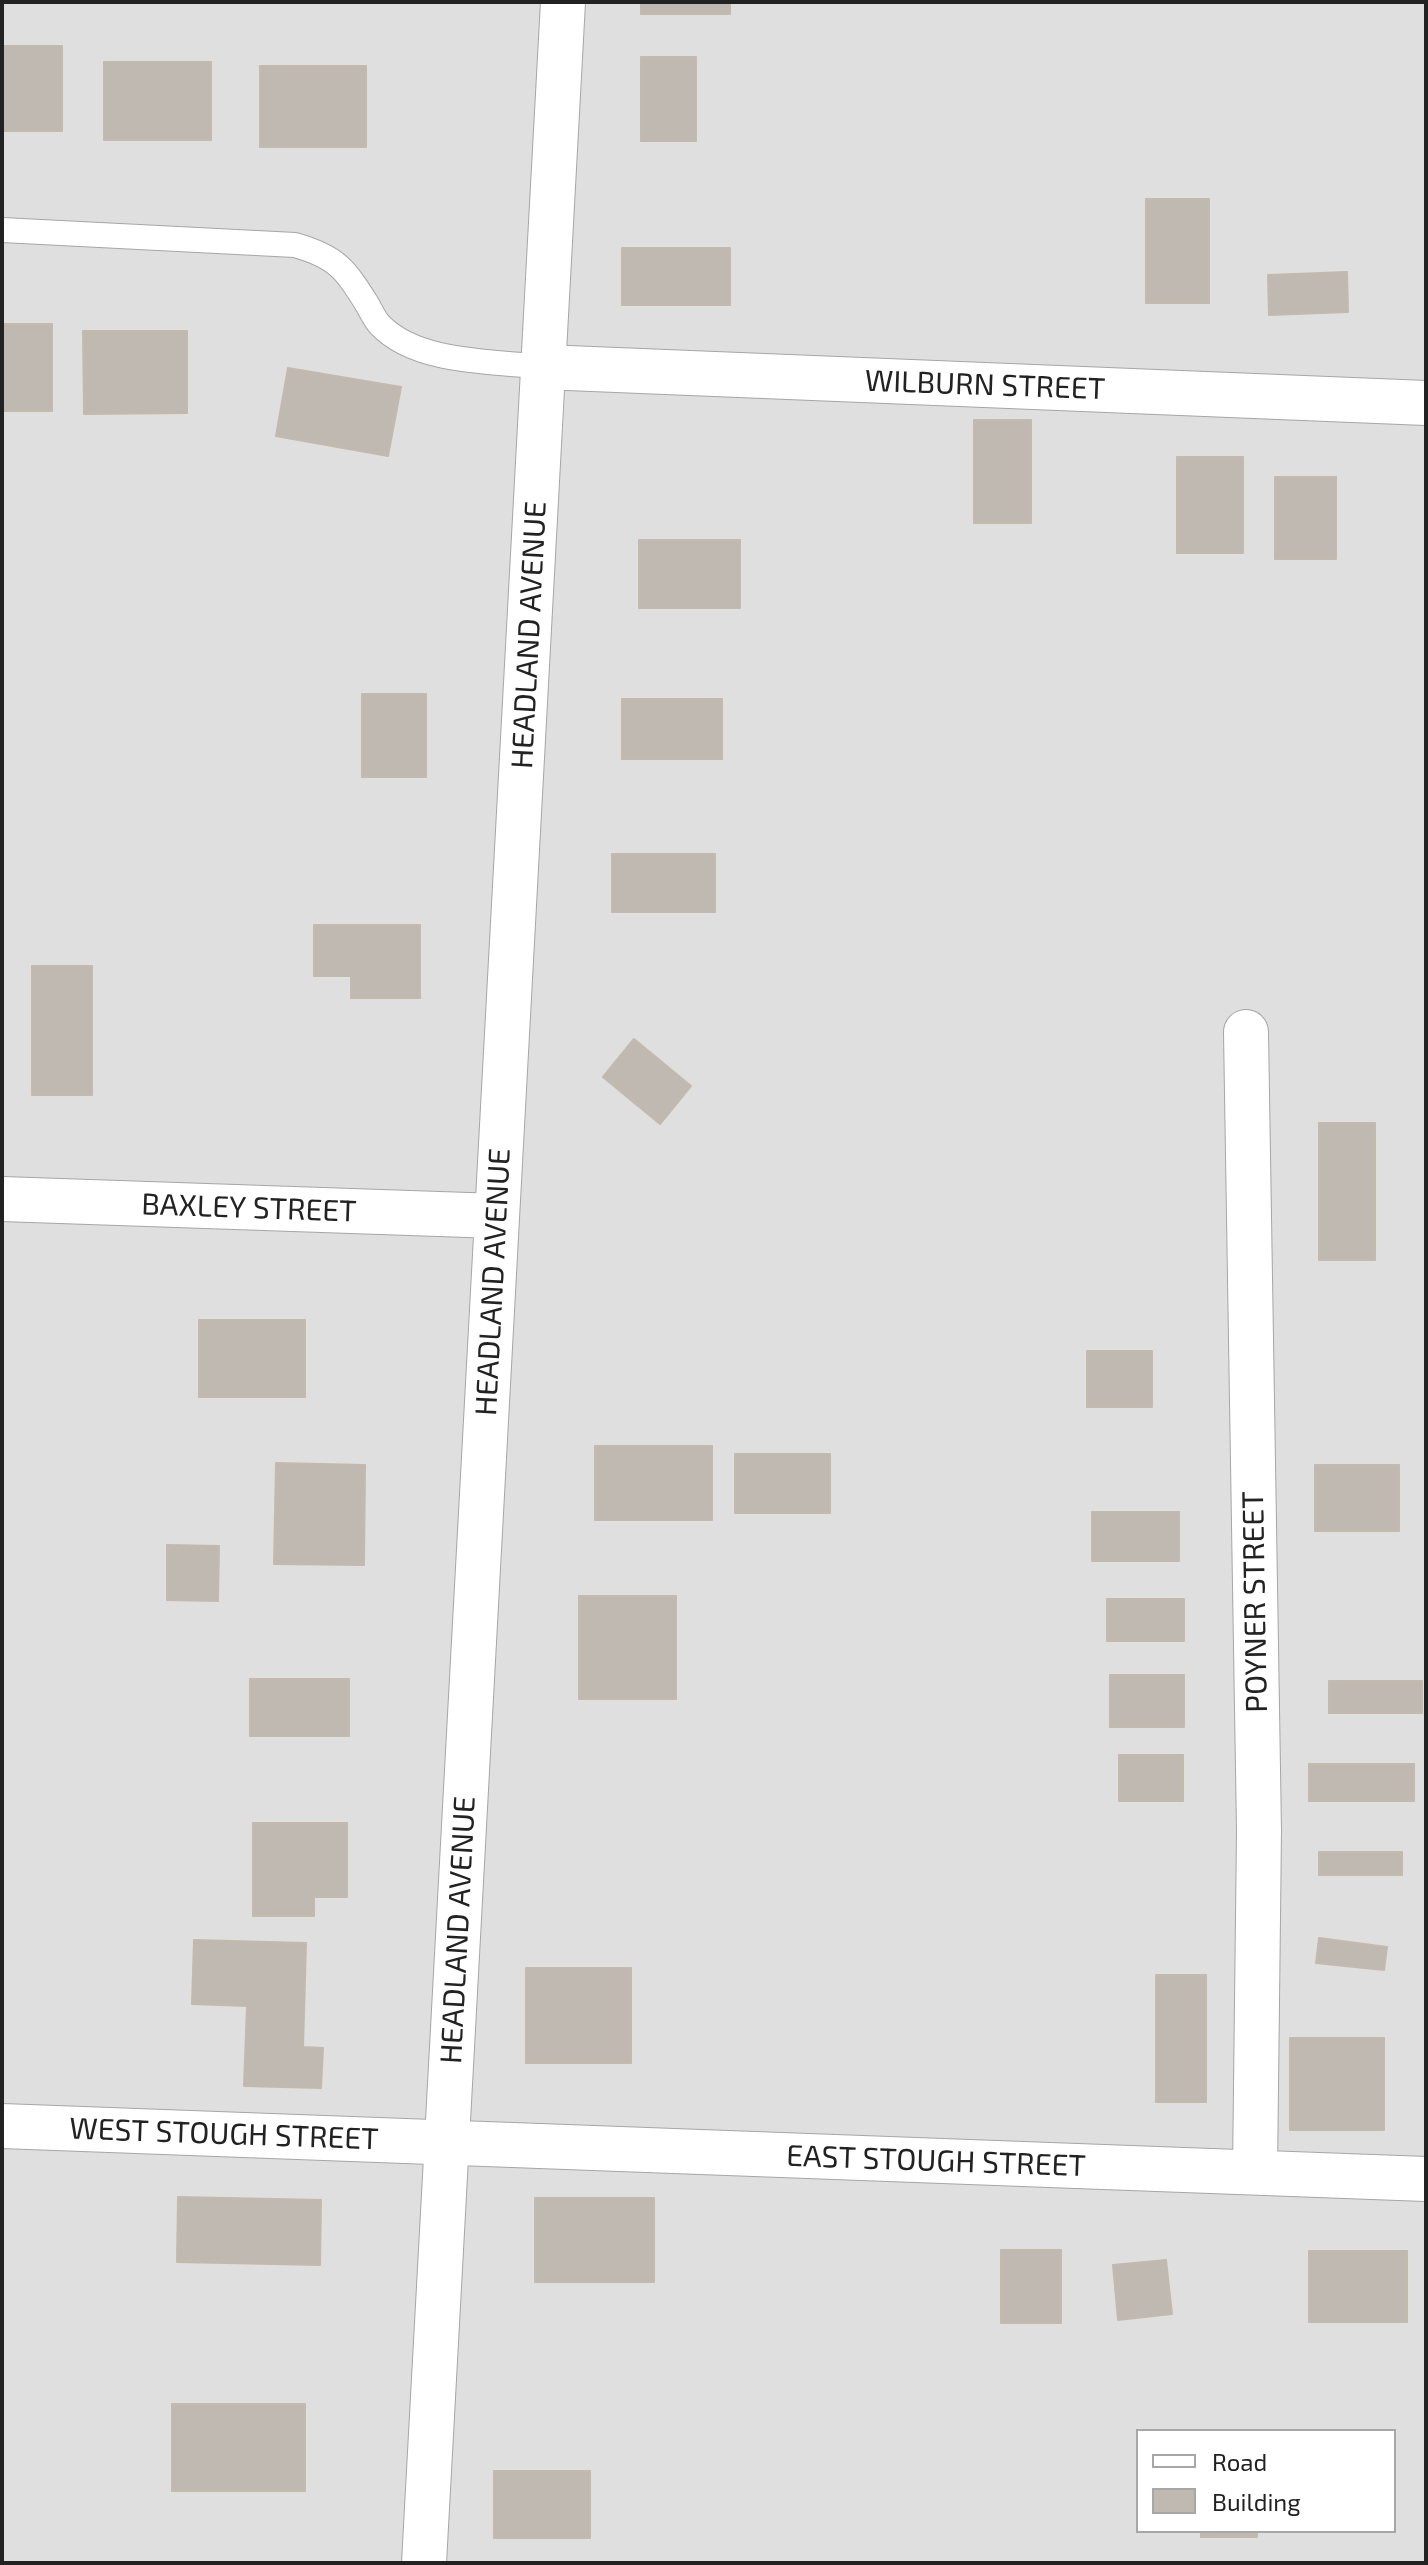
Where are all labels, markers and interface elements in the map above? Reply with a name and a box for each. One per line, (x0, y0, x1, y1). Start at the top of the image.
street label: WILBURN STREET (864, 363, 1106, 407)
street label: HEADLAND AVENUE (504, 500, 554, 770)
street label: HEADLAND AVENUE (468, 1147, 518, 1417)
street label: BAXLEY STREET (141, 1186, 357, 1230)
street label: POYNER STREET (1235, 1491, 1275, 1713)
street label: HEADLAND AVENUE (433, 1795, 483, 2065)
street label: WEST STOUGH STREET (69, 2111, 379, 2157)
street label: EAST STOUGH STREET (786, 2138, 1086, 2184)
legend (1136, 2429, 1396, 2533)
text: Road (1212, 2447, 1267, 2476)
text: Building (1212, 2487, 1301, 2516)

